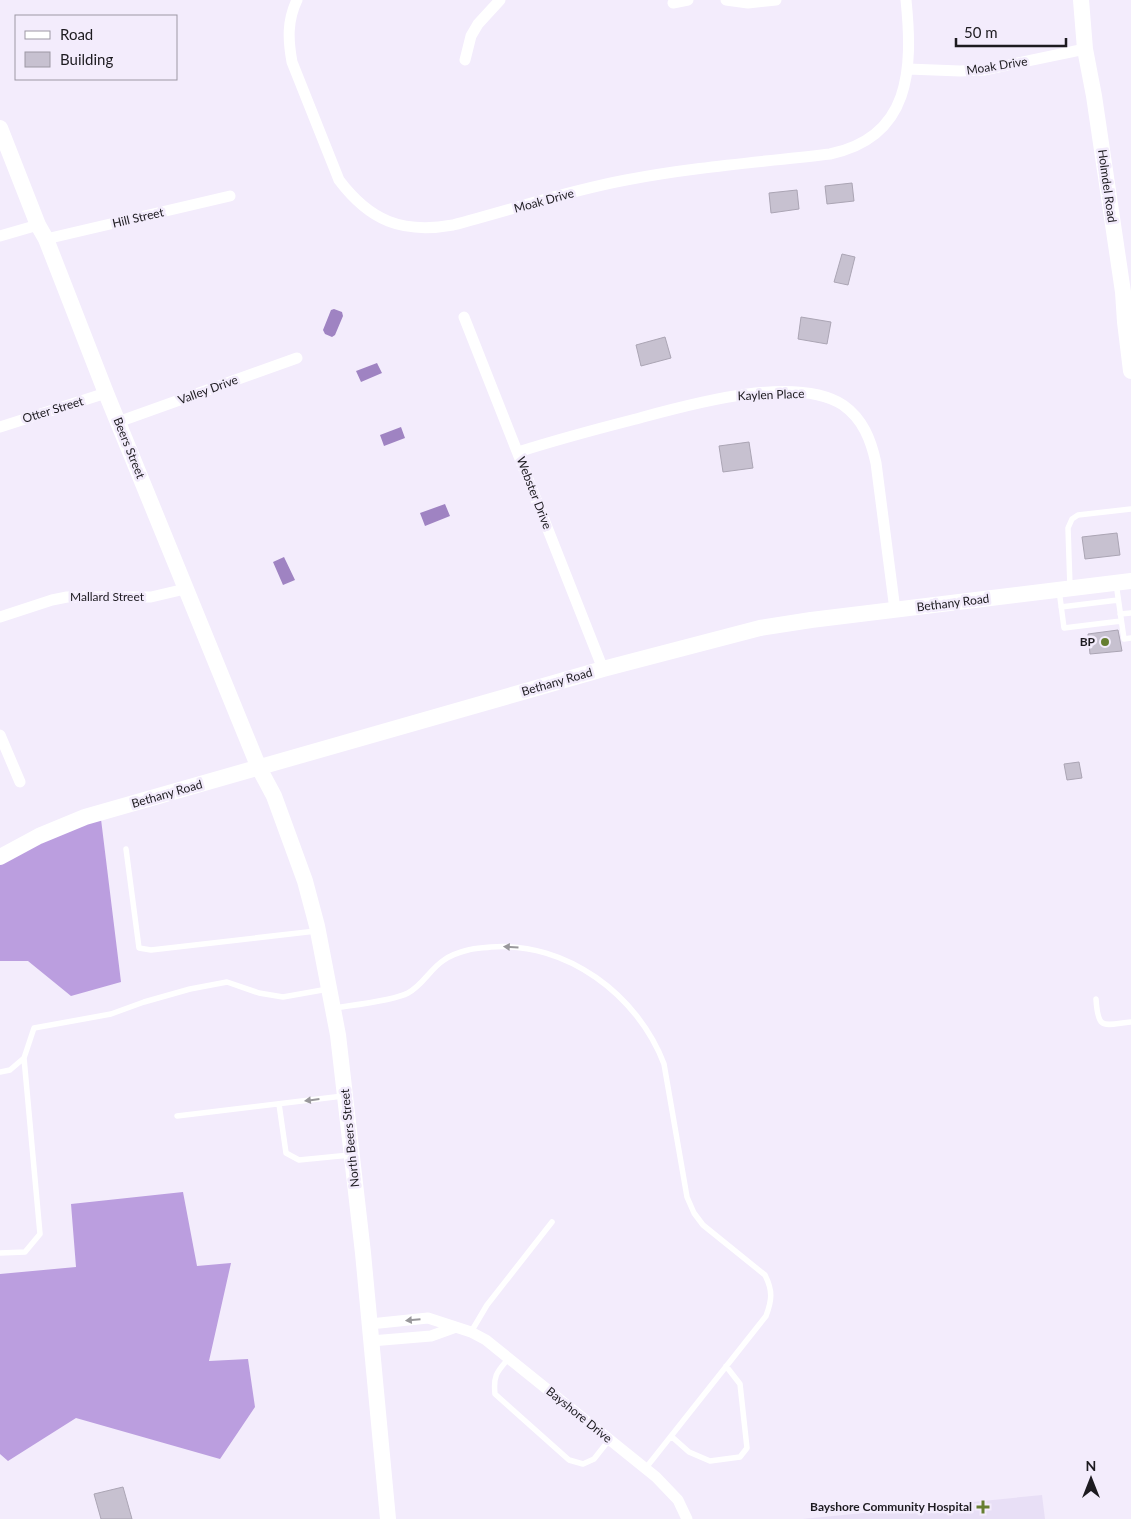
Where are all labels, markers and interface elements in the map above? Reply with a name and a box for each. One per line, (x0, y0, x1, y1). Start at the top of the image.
legend (15, 15, 178, 80)
scale bar (956, 15, 1066, 47)
text: 50 m (964, 23, 998, 41)
text: Road (60, 25, 93, 43)
text: Building (60, 50, 113, 68)
street label: Moak Drive (965, 53, 1028, 78)
street label: Holmdel Road (1095, 148, 1120, 224)
street label: Moak Drive (512, 185, 576, 216)
street label: Hill Street (111, 204, 166, 231)
street label: Valley Drive (176, 372, 240, 407)
street label: Kaylen Place (737, 386, 805, 403)
street label: Otter Street (21, 393, 86, 426)
street label: Beers Street (110, 415, 149, 481)
street label: Webster Drive (514, 454, 555, 531)
street label: Mallard Street (70, 589, 145, 604)
street label: Bethany Road (916, 591, 990, 614)
place label: BP (1080, 634, 1096, 649)
marker: BP (1099, 636, 1111, 648)
street label: Bethany Road (520, 664, 594, 699)
street label: Bethany Road (130, 776, 204, 811)
one-way arrow (503, 942, 519, 950)
street label: North Beers Street (337, 1087, 362, 1188)
one-way arrow (304, 1096, 320, 1104)
one-way arrow (405, 1316, 421, 1324)
street label: Bayshore Drive (543, 1383, 615, 1446)
north arrow (1066, 1454, 1116, 1504)
text: N (1086, 1457, 1096, 1474)
place label: Bayshore Community Hospital (810, 1499, 972, 1514)
marker: Bayshore Community Hospital (976, 1500, 990, 1514)

